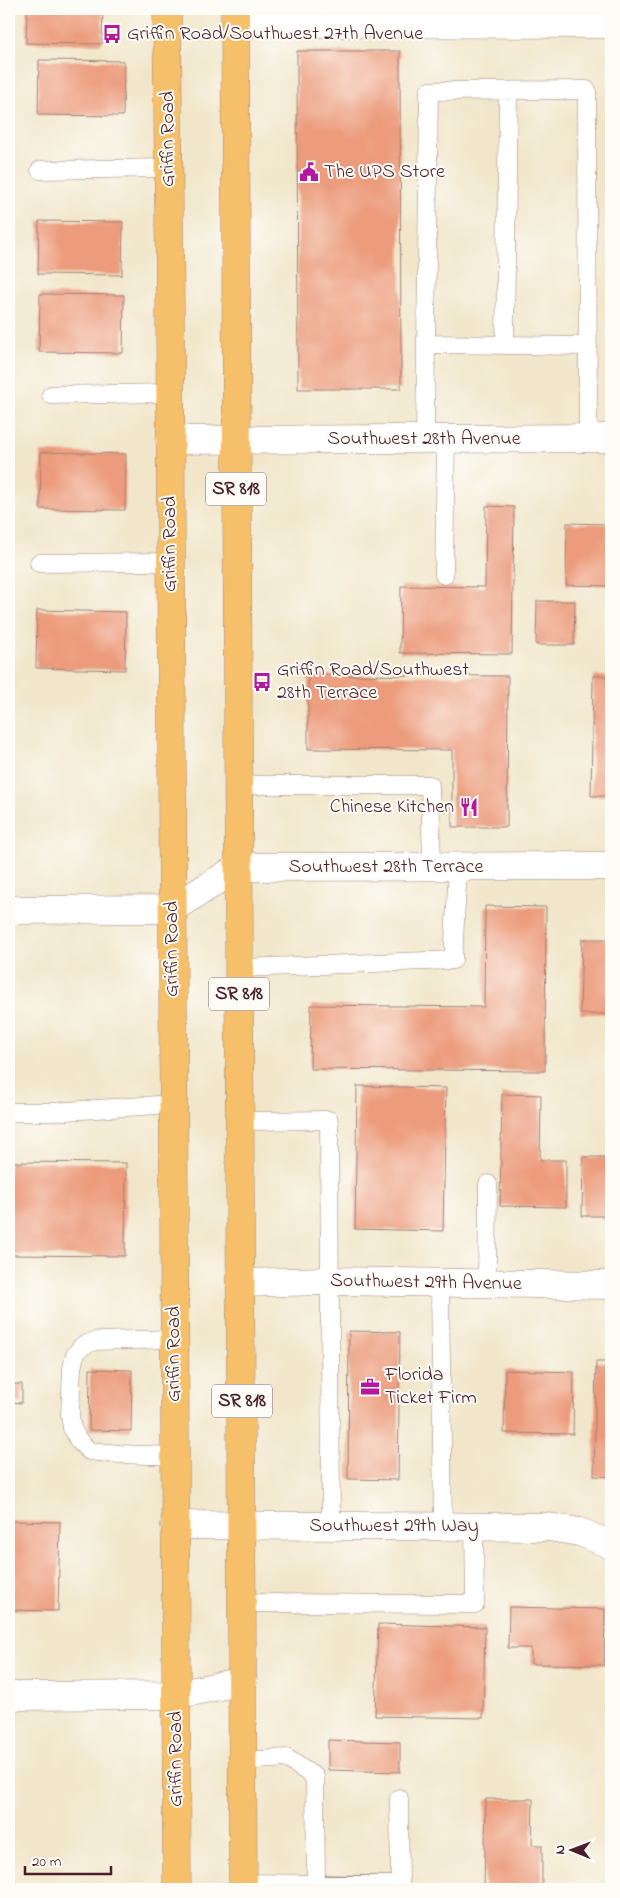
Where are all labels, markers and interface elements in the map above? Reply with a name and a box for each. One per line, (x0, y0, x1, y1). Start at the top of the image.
place label: Griffin Road/Southwest 27th Avenue (127, 20, 423, 49)
bus stop icon: Griffin Road/Southwest 27th Avenue (101, 23, 123, 45)
street label: Griffin Road (154, 91, 183, 187)
place label: The UPS Store (324, 158, 445, 187)
public building icon: The UPS Store (298, 161, 320, 183)
street label: Southwest 28th Avenue (327, 425, 521, 454)
road number: SR 818 (206, 472, 266, 506)
street label: Griffin Road (156, 496, 185, 592)
place label: Griffin Road/Southwest 28th Terrace (277, 656, 469, 708)
bus stop icon: Griffin Road/Southwest 28th Terrace (251, 671, 273, 693)
place label: Chinese Kitchen (330, 793, 454, 822)
restaurant icon: Chinese Kitchen (458, 796, 480, 818)
street label: Southwest 28th Terrace (289, 853, 484, 882)
street label: Griffin Road (158, 901, 187, 997)
road number: SR 818 (209, 978, 269, 1011)
street label: Southwest 29th Avenue (330, 1267, 522, 1299)
street label: Griffin Road (160, 1306, 189, 1402)
place label: Florida Ticket Firm (384, 1361, 477, 1413)
office icon: Florida Ticket Firm (359, 1376, 381, 1398)
road number: SR 818 (212, 1384, 272, 1418)
street label: Southwest 29th Way (309, 1512, 479, 1541)
street label: Griffin Road (162, 1711, 191, 1807)
north arrow (548, 1826, 598, 1876)
scale bar (25, 1843, 111, 1875)
text: N (550, 1845, 571, 1855)
text: 20 m (32, 1851, 62, 1873)

